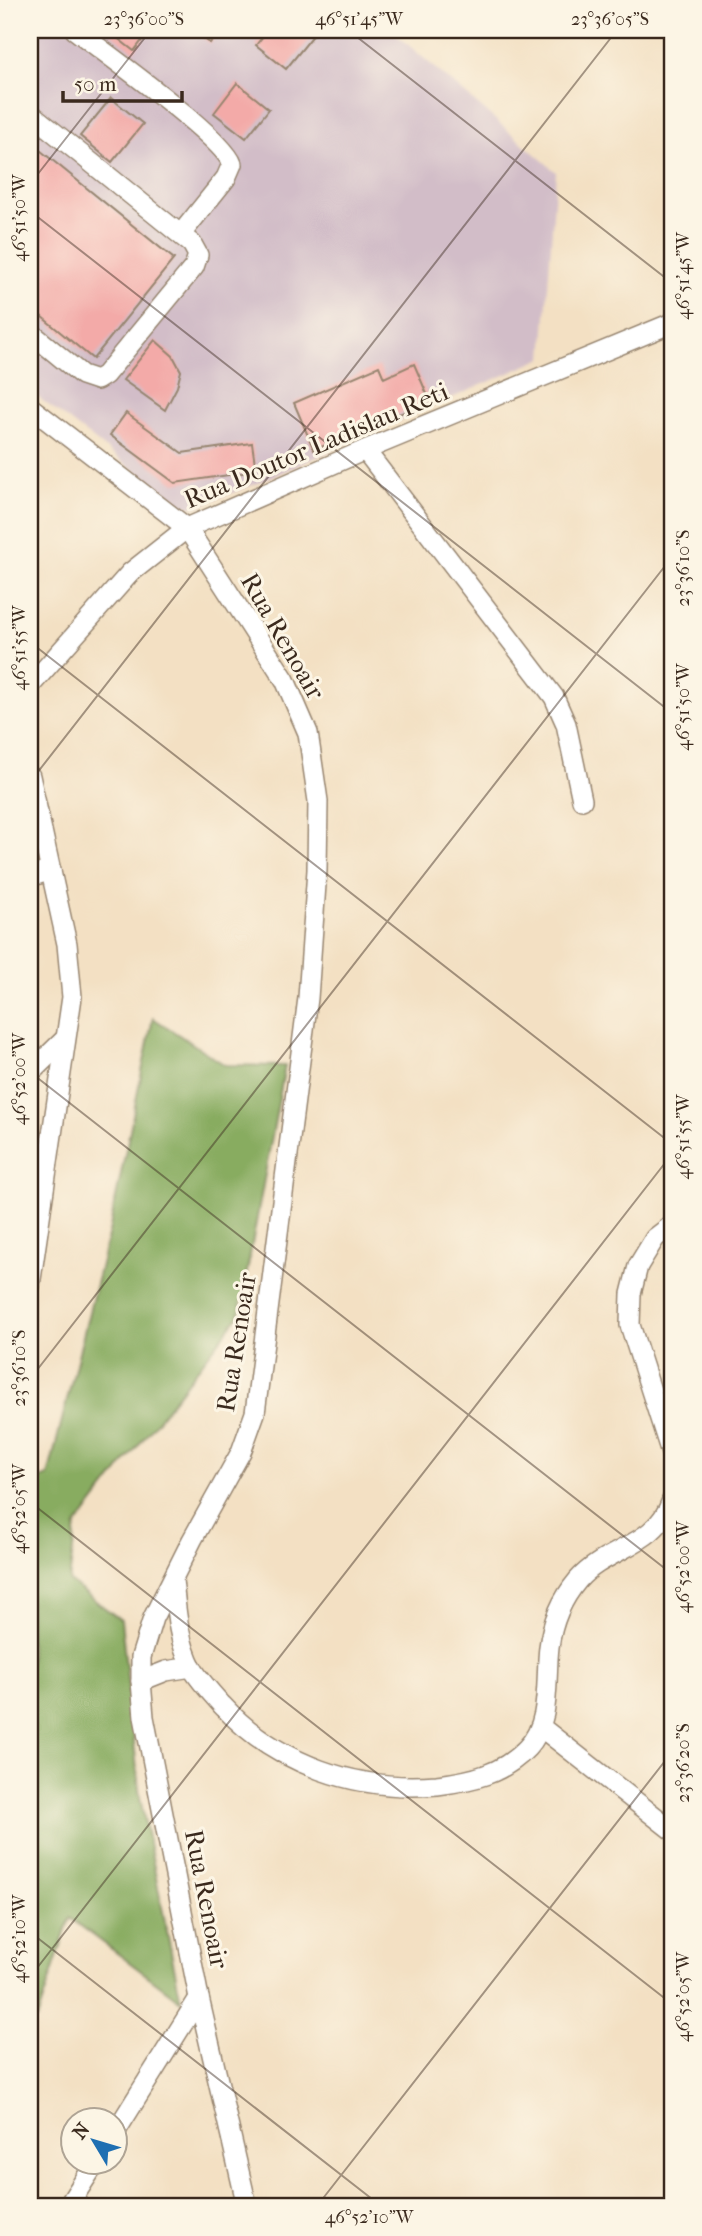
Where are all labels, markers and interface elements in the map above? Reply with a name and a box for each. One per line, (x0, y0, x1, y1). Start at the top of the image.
text: 23°36'00"S (104, 9, 184, 30)
text: 46°51'45"W (315, 9, 404, 30)
text: 23°36'05"S (571, 9, 649, 30)
scale bar (63, 60, 182, 104)
text: 50 m (74, 72, 117, 96)
text: 46°51'50"W (9, 173, 30, 262)
text: 46°51'45"W (673, 231, 694, 320)
street label: Rua Doutor Ladislau Reti (179, 376, 453, 515)
text: 23°36'10"S (673, 530, 694, 606)
street label: Rua Renoair (234, 567, 331, 705)
text: 46°51'55"W (9, 604, 30, 691)
text: 46°51'50"W (673, 662, 694, 751)
text: 46°52'00"W (9, 1031, 30, 1125)
text: 46°51'55"W (673, 1093, 694, 1180)
street label: Rua Renoair (210, 1270, 263, 1414)
text: 23°36'10"S (9, 1330, 30, 1406)
text: 46°52'05"W (9, 1463, 30, 1554)
text: 46°52'00"W (673, 1519, 694, 1613)
text: 23°36'20"S (673, 1723, 694, 1803)
street label: Rua Renoair (178, 1827, 235, 1971)
text: 46°52'10"W (9, 1893, 30, 1983)
text: 46°52'05"W (673, 1951, 694, 2042)
north arrow (60, 2106, 130, 2176)
text: N (68, 2118, 95, 2144)
text: 46°52'10"W (325, 2207, 415, 2228)

